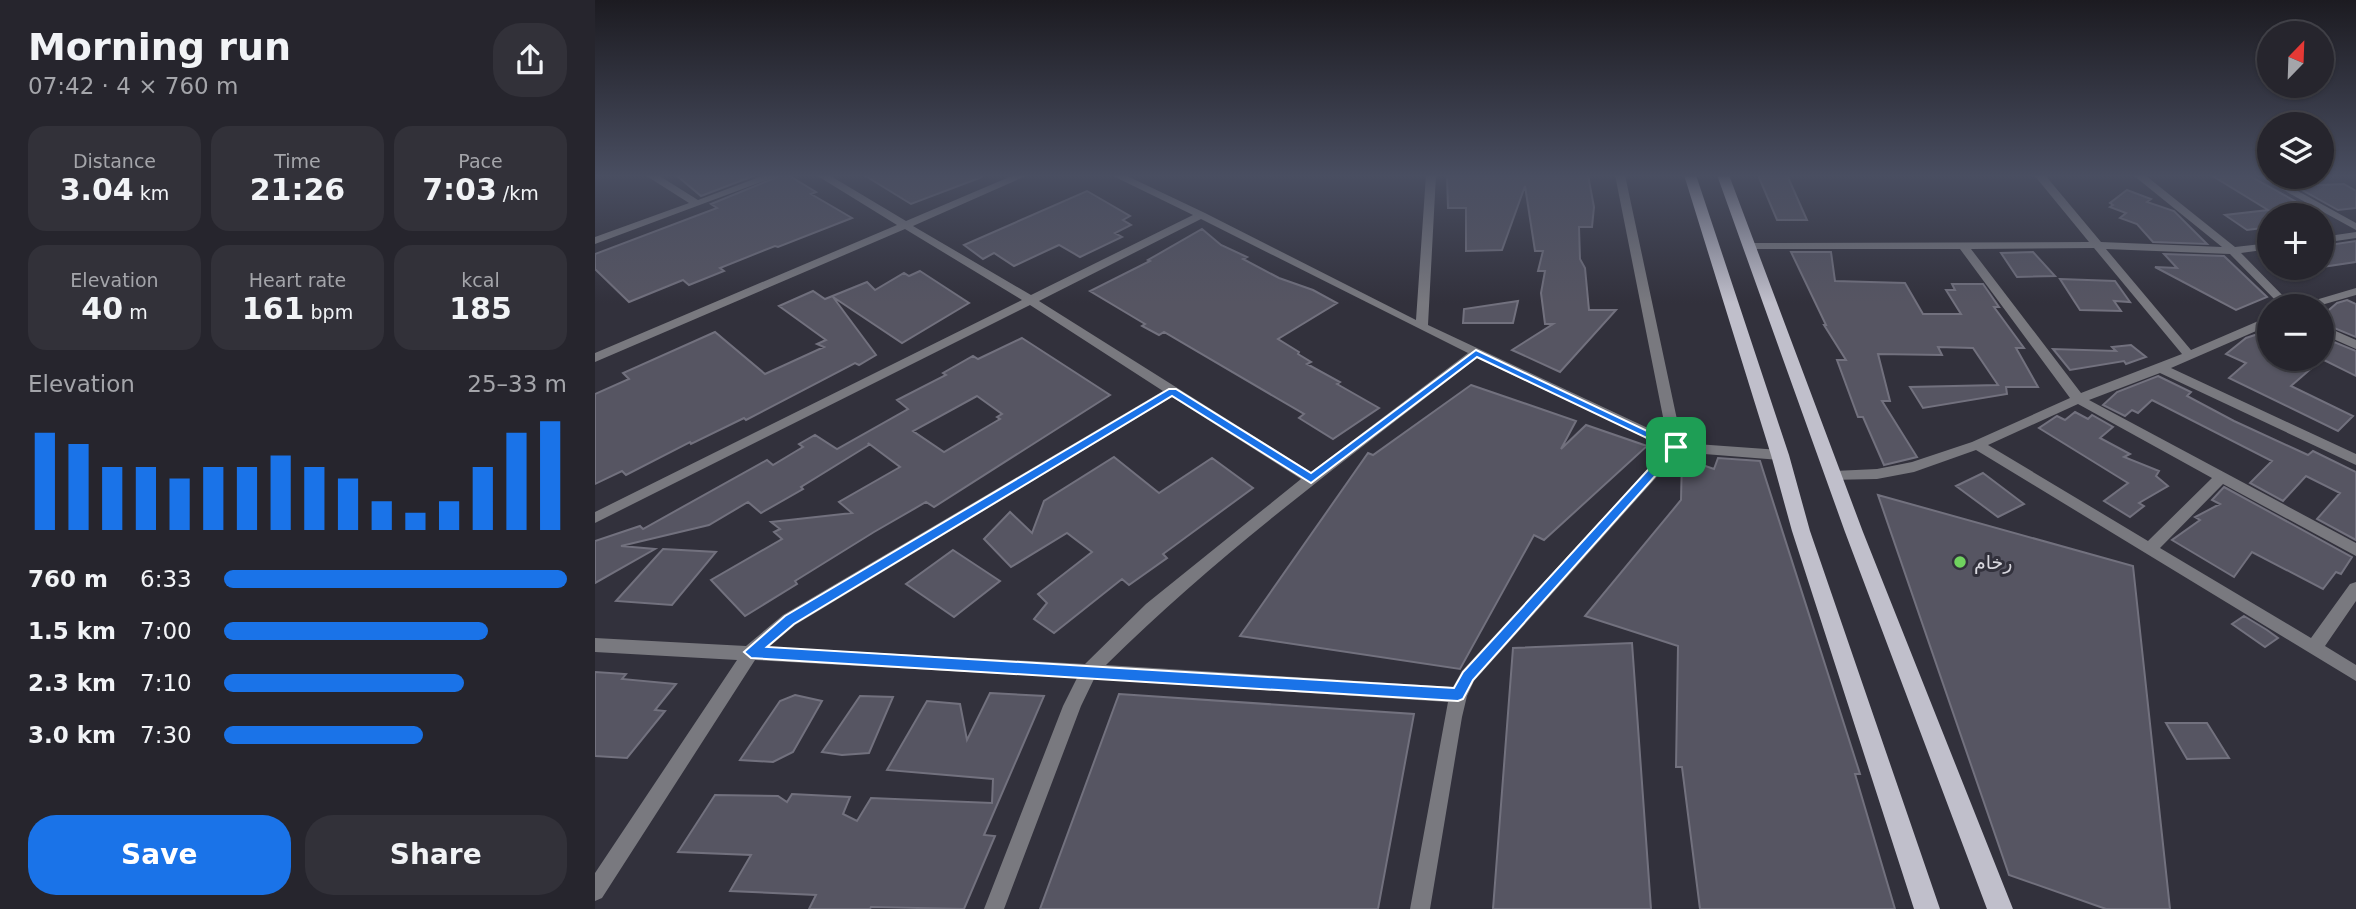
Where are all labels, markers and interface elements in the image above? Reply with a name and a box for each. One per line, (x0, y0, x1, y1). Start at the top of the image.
north arrow (2257, 21, 2335, 98)
map controls (2257, 21, 2334, 371)
button: share (493, 23, 567, 97)
text: Morning run (28, 25, 291, 69)
text: 07:42 · 4 × 760 m (28, 73, 238, 99)
button: layers (2257, 112, 2334, 189)
text: Distance (73, 150, 156, 172)
text: Time (274, 150, 321, 172)
text: Pace (458, 150, 503, 172)
text: 3.04 (60, 172, 134, 207)
text: 21:26 (250, 172, 345, 207)
text: 7:03 (422, 172, 497, 207)
text: km (134, 182, 169, 204)
text: /km (497, 182, 539, 204)
button: + (2257, 203, 2334, 280)
text: Elevation (70, 269, 159, 291)
text: Heart rate (249, 269, 346, 291)
text: kcal (461, 269, 500, 291)
text: 40 (81, 291, 123, 326)
text: 161 (242, 291, 304, 326)
text: 185 (449, 291, 512, 326)
button: − (2257, 294, 2334, 371)
text: m (123, 301, 148, 323)
text: bpm (304, 301, 353, 323)
text: Elevation (28, 371, 135, 397)
text: 25–33 m (467, 371, 567, 397)
pin (1646, 417, 1706, 477)
icon: arrive (1657, 428, 1695, 466)
place label: رخام (1974, 551, 2012, 574)
marker: رخام (1952, 554, 1968, 570)
text: 760 m (28, 566, 108, 592)
text: 6:33 (140, 566, 192, 592)
text: 1.5 km (28, 618, 116, 644)
text: 7:00 (140, 618, 192, 644)
text: 2.3 km (28, 670, 116, 696)
text: 7:10 (140, 670, 192, 696)
text: 3.0 km (28, 722, 116, 748)
text: 7:30 (140, 722, 192, 748)
button: Save (28, 815, 291, 895)
button: Share (305, 815, 567, 895)

